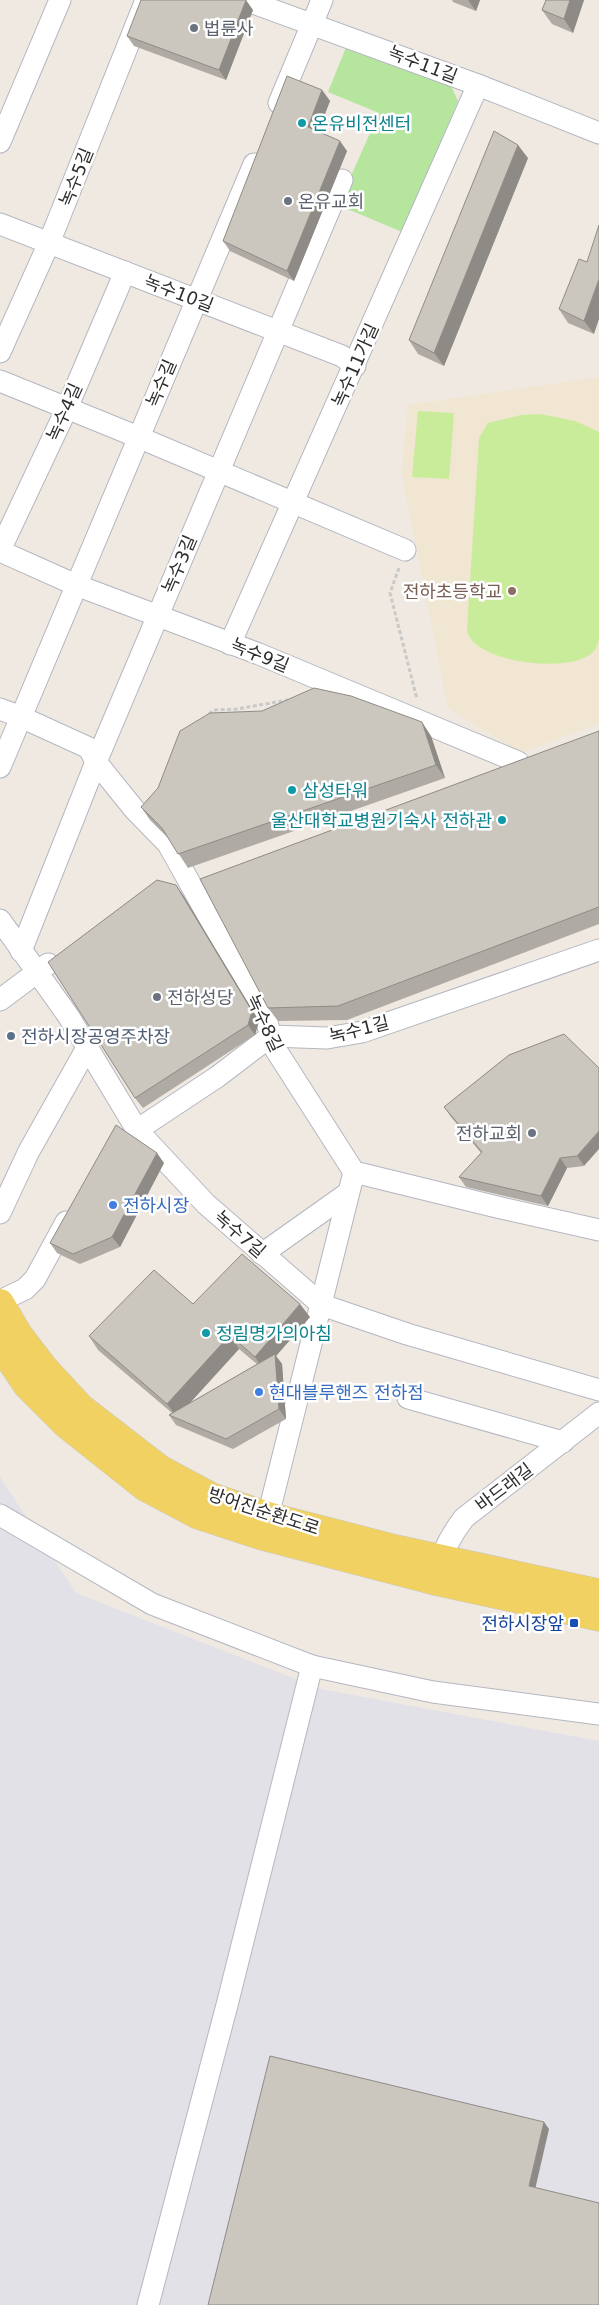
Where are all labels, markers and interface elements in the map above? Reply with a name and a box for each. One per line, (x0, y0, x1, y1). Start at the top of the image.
place label: 법륜사 (204, 18, 254, 39)
marker: 법륜사 (188, 22, 200, 34)
street label: 녹수11길 (385, 41, 461, 87)
place label: 온유비전센터 (312, 113, 411, 134)
marker: 온유비전센터 (296, 117, 308, 129)
street label: 녹수5길 (55, 145, 97, 209)
place label: 온유교회 (298, 191, 364, 212)
marker: 온유교회 (282, 195, 294, 207)
street label: 녹수10길 (141, 270, 217, 316)
street label: 녹수11가길 (327, 320, 383, 410)
street label: 녹수길 (142, 356, 180, 410)
street label: 녹수4길 (42, 380, 86, 444)
street label: 녹수3길 (157, 532, 201, 596)
place label: 전하초등학교 (403, 581, 502, 602)
marker: 전하초등학교 (506, 585, 518, 597)
street label: 녹수9길 (228, 634, 292, 676)
place label: 삼성타워 (302, 780, 368, 801)
marker: 삼성타워 (286, 784, 298, 796)
place label: 울산대학교병원기숙사 전하관 (271, 810, 492, 831)
marker: 울산대학교병원기숙사 전하관 (496, 814, 508, 826)
place label: 전하성당 (167, 987, 233, 1008)
marker: 전하성당 (151, 991, 163, 1003)
street label: 녹수8길 (243, 991, 287, 1055)
street label: 녹수1길 (327, 1011, 391, 1047)
place label: 전하시장공영주차장 (21, 1026, 170, 1047)
marker: 전하시장공영주차장 (5, 1030, 17, 1042)
place label: 전하교회 (456, 1123, 522, 1144)
marker: 전하교회 (526, 1127, 538, 1139)
place label: 전하시장 (123, 1195, 189, 1216)
marker: 전하시장 (107, 1199, 119, 1211)
street label: 녹수7길 (210, 1206, 270, 1262)
place label: 정림명가의아침 (216, 1323, 332, 1344)
marker: 정림명가의아침 (200, 1327, 212, 1339)
place label: 현대블루핸즈 전하점 (269, 1382, 424, 1403)
marker: 현대블루핸즈 전하점 (253, 1386, 265, 1398)
street label: 바드래길 (471, 1459, 537, 1515)
street label: 방어진순환도로 (206, 1483, 322, 1539)
place label: 전하시장앞 (481, 1613, 564, 1634)
marker: 전하시장앞 (568, 1617, 580, 1629)

